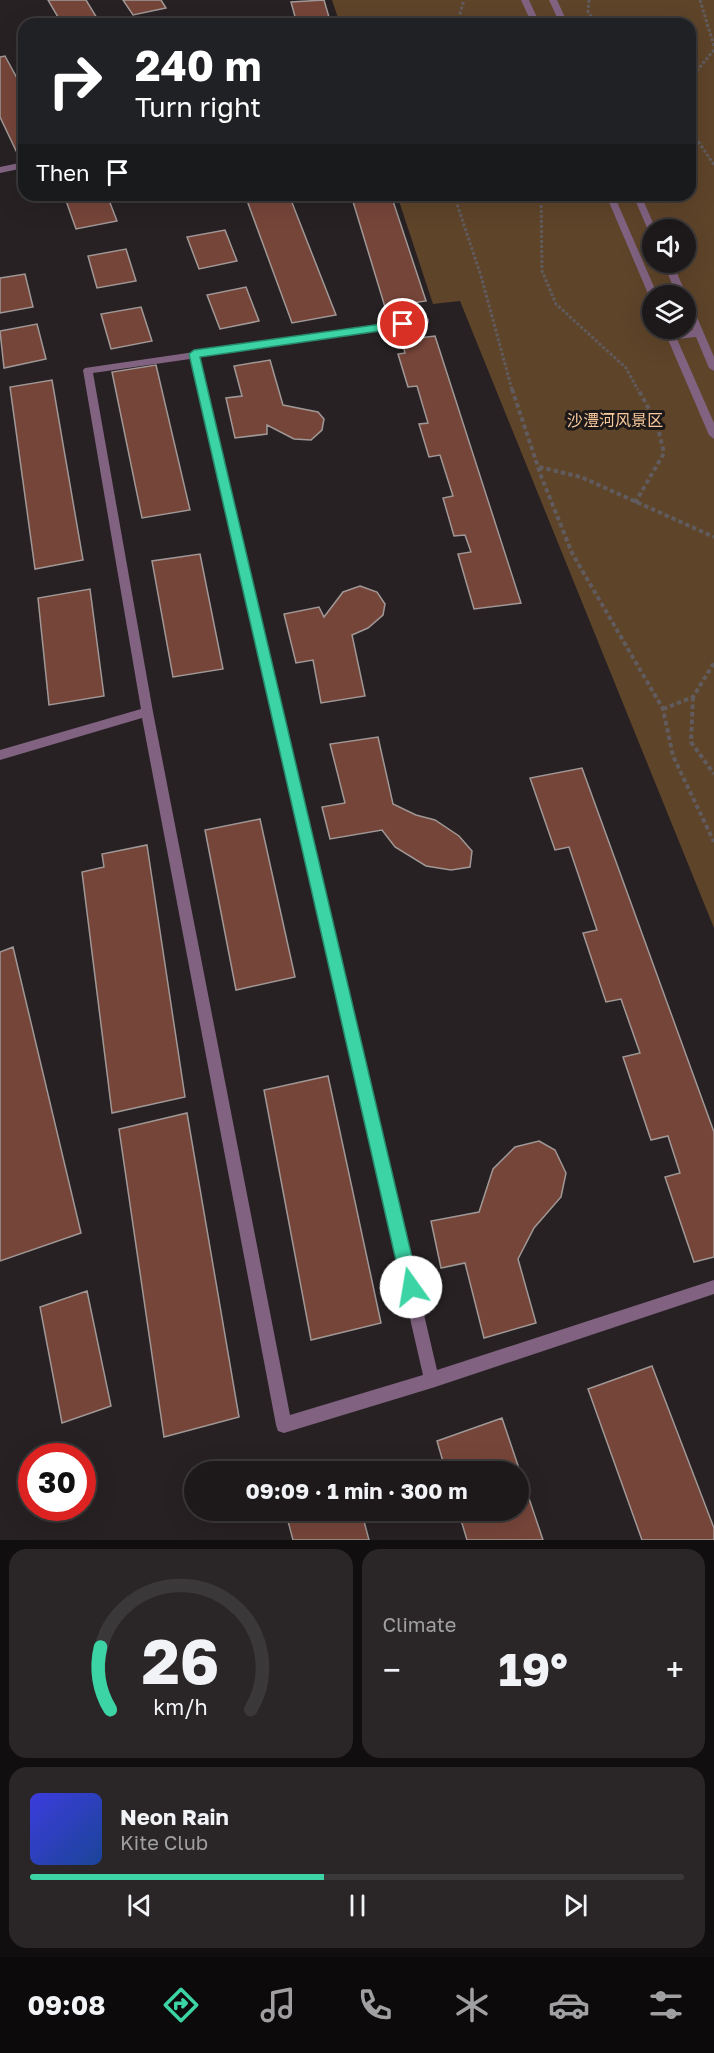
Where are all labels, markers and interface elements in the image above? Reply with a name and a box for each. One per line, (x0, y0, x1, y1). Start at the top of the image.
text: 240 m (135, 40, 261, 90)
icon: right (36, 42, 114, 120)
text: Turn right (135, 91, 261, 123)
icon: arrive (101, 156, 134, 189)
text: Then (36, 159, 89, 186)
map controls (642, 219, 696, 339)
button: sound (642, 219, 696, 273)
button: layers (642, 285, 696, 339)
pin (377, 298, 428, 349)
icon: arrive (386, 307, 419, 340)
park label: 沙澧河风景区 (567, 410, 663, 430)
position arrow (379, 1255, 443, 1319)
speed limit sign: 30 (18, 1443, 96, 1521)
text: 09:09 · 1 min · 300 m (246, 1477, 467, 1504)
text: Climate (383, 1612, 456, 1636)
text: 26 (142, 1623, 220, 1698)
text: 19° (499, 1642, 568, 1696)
text: − (383, 1650, 401, 1689)
text: + (666, 1650, 684, 1689)
text: km/h (153, 1695, 208, 1721)
text: Neon Rain (120, 1803, 229, 1830)
text: Kite Club (120, 1830, 208, 1854)
icon: previous (123, 1889, 156, 1922)
icon: pause (341, 1889, 374, 1922)
icon: next (559, 1889, 592, 1922)
icon: directions (160, 1984, 202, 2026)
icon: music (257, 1984, 299, 2026)
icon: phone (354, 1984, 396, 2026)
icon: climate (451, 1984, 493, 2026)
icon: car (548, 1984, 590, 2026)
icon: filters (645, 1984, 687, 2026)
text: 09:08 (27, 1989, 106, 2021)

